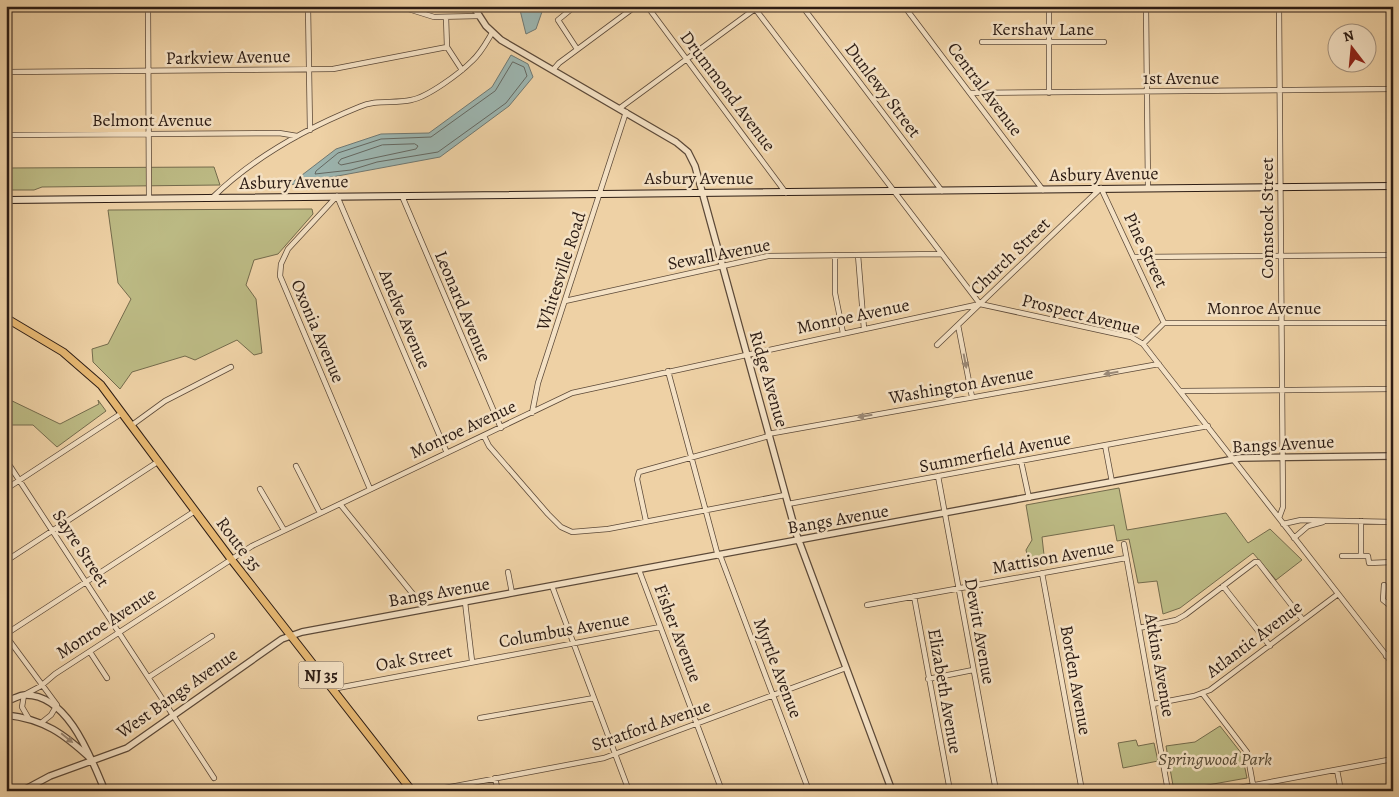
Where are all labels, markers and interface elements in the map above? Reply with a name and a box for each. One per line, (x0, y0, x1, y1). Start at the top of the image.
street label: Kershaw Lane (992, 17, 1094, 41)
north arrow (1326, 22, 1376, 72)
text: N (1341, 25, 1356, 47)
street label: Drummond Avenue (675, 26, 781, 156)
street label: Central Avenue (942, 37, 1028, 141)
street label: Dunlewy Street (839, 38, 927, 142)
street label: Parkview Avenue (165, 44, 291, 70)
street label: 1st Avenue (1143, 66, 1219, 90)
street label: Belmont Avenue (92, 108, 212, 132)
street label: Comstock Street (1255, 157, 1279, 279)
street label: Asbury Avenue (1048, 161, 1159, 187)
street label: Asbury Avenue (644, 166, 754, 190)
street label: Asbury Avenue (238, 169, 349, 195)
street label: Whitesville Road (530, 208, 592, 334)
street label: Pine Street (1118, 208, 1174, 292)
street label: Church Street (965, 212, 1055, 300)
street label: Sewall Avenue (666, 232, 772, 276)
street label: Leonard Avenue (429, 247, 497, 365)
street label: Anelve Avenue (373, 265, 437, 372)
street label: Oxonia Avenue (285, 276, 351, 386)
street label: Prospect Avenue (1019, 288, 1143, 340)
street label: Monroe Avenue (794, 292, 912, 340)
street label: Monroe Avenue (1207, 296, 1321, 320)
street label: Ridge Avenue (744, 328, 794, 430)
one-way arrow (962, 353, 970, 369)
street label: Washington Avenue (886, 360, 1035, 410)
one-way arrow (1103, 369, 1119, 377)
street label: Monroe Avenue (406, 394, 520, 464)
one-way arrow (857, 413, 873, 421)
street label: Summerfield Avenue (917, 426, 1073, 478)
street label: Bangs Avenue (1231, 429, 1335, 459)
street label: Bangs Avenue (785, 498, 891, 540)
street label: Sayre Street (47, 505, 115, 591)
street label: Route 35 (211, 512, 267, 576)
street label: Mattison Avenue (990, 534, 1116, 580)
street label: Bangs Avenue (386, 571, 492, 613)
street label: Dewitt Avenue (959, 576, 1001, 686)
street label: Fisher Avenue (648, 581, 708, 685)
street label: Monroe Avenue (51, 582, 161, 664)
street label: Atlantic Avenue (1200, 595, 1307, 684)
street label: Columbus Avenue (497, 607, 631, 653)
street label: Atkins Avenue (1139, 610, 1181, 719)
street label: Myrtle Avenue (748, 615, 808, 721)
street label: Borden Avenue (1055, 623, 1097, 737)
street label: Elizabeth Avenue (922, 627, 968, 755)
street label: Oak Street (374, 639, 454, 677)
street label: West Bangs Avenue (111, 642, 242, 744)
road number: NJ 35 (298, 662, 344, 688)
street label: Stratford Avenue (588, 693, 714, 757)
one-way arrow (60, 733, 73, 744)
park label: Springwood Park (1158, 747, 1272, 771)

